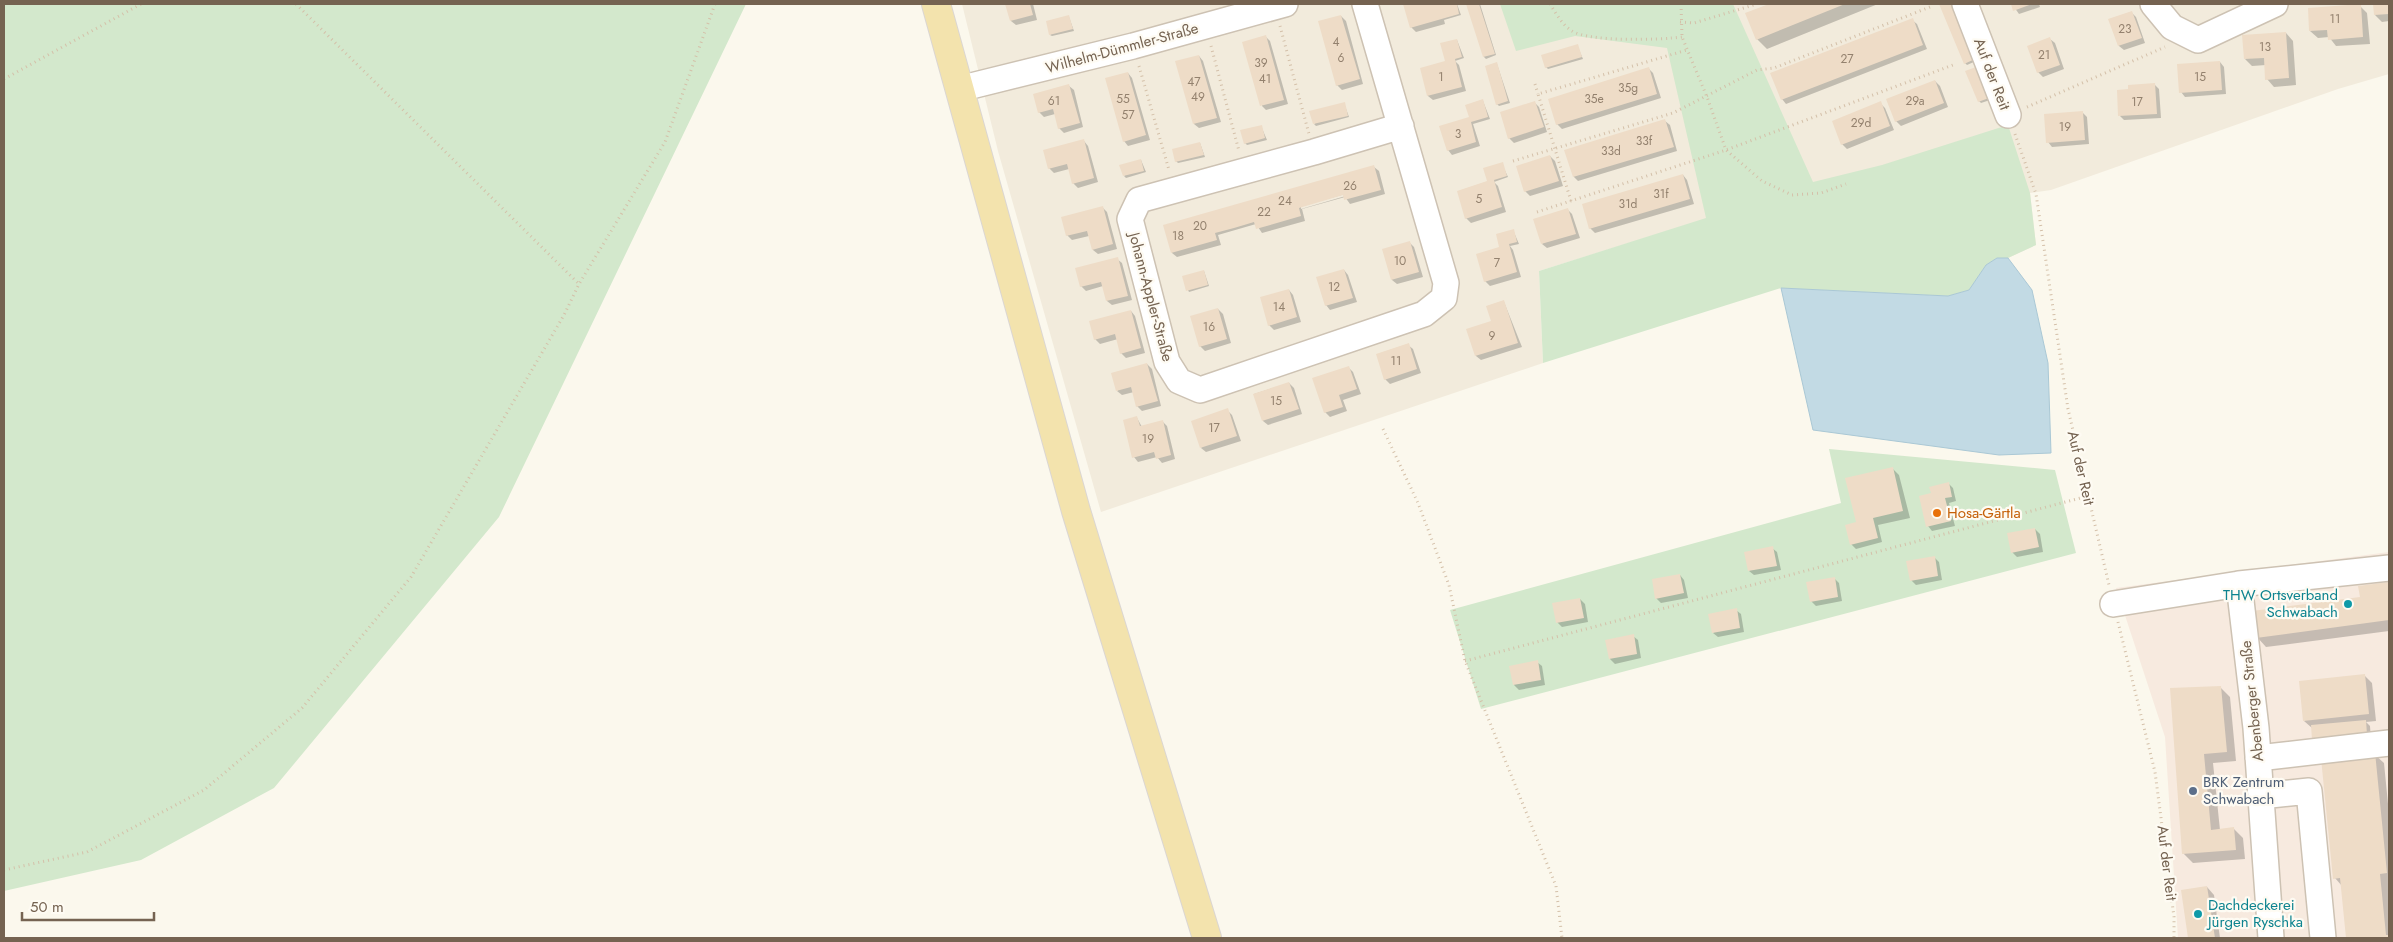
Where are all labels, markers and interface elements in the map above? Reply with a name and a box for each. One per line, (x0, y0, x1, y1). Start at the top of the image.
house number: 11 (2330, 10, 2340, 28)
street label: Wilhelm-Dümmler-Straße (1043, 17, 1201, 79)
house number: 23 (2118, 20, 2132, 38)
house number: 4 (1333, 33, 1340, 51)
street label: Auf der Reit (1968, 35, 2016, 114)
house number: 13 (2259, 38, 2271, 56)
house number: 21 (2038, 46, 2050, 64)
house number: 6 (1338, 49, 1345, 67)
house number: 27 (1840, 50, 1854, 68)
house number: 39 (1254, 54, 1268, 72)
house number: 1 (1438, 68, 1444, 86)
house number: 15 (2194, 68, 2206, 86)
house number: 41 (1259, 70, 1271, 88)
house number: 47 (1187, 73, 1201, 91)
house number: 35g (1618, 79, 1638, 97)
house number: 49 (1191, 88, 1205, 106)
house number: 55 (1116, 90, 1130, 108)
house number: 35e (1584, 90, 1604, 108)
house number: 61 (1048, 92, 1060, 110)
house number: 29a (1905, 92, 1925, 110)
house number: 17 (2131, 93, 2144, 111)
house number: 57 (1121, 106, 1135, 124)
house number: 29d (1851, 114, 1871, 132)
house number: 19 (2059, 118, 2071, 136)
house number: 3 (1455, 125, 1462, 143)
house number: 33f (1636, 132, 1653, 150)
house number: 33d (1601, 142, 1621, 160)
house number: 26 (1343, 177, 1357, 195)
house number: 31f (1653, 185, 1669, 203)
house number: 5 (1476, 190, 1483, 208)
house number: 24 (1278, 192, 1292, 210)
house number: 31d (1619, 195, 1637, 213)
house number: 22 (1257, 203, 1271, 221)
house number: 20 (1193, 217, 1207, 235)
house number: 18 (1172, 227, 1184, 245)
street label: Johann-Appler-Straße (1123, 228, 1179, 364)
house number: 10 (1394, 252, 1406, 270)
house number: 7 (1494, 254, 1501, 272)
house number: 12 (1328, 278, 1340, 296)
house number: 14 (1273, 298, 1285, 316)
house number: 16 (1203, 318, 1215, 336)
house number: 9 (1489, 327, 1496, 345)
house number: 11 (1391, 352, 1401, 370)
house number: 15 (1270, 392, 1282, 410)
house number: 17 (1208, 419, 1221, 437)
street label: Auf der Reit (2062, 429, 2100, 508)
house number: 19 (1142, 430, 1154, 448)
place label: Hosa-Gärtla (1947, 502, 2021, 524)
marker: Hosa-Gärtla (1931, 507, 1943, 519)
place label: THW Ortsverband Schwabach (2223, 584, 2338, 623)
marker: THW Ortsverband Schwabach (2342, 598, 2354, 610)
street label: Abenberger Straße (2235, 639, 2269, 763)
place label: BRK Zentrum Schwabach (2203, 771, 2284, 810)
marker: BRK Zentrum Schwabach (2187, 785, 2199, 797)
street label: Auf der Reit (2151, 824, 2183, 902)
scale bar (22, 890, 155, 922)
place label: Dachdeckerei Jürgen Ryschka (2206, 894, 2303, 933)
text: 50 m (30, 896, 64, 918)
marker: Dachdeckerei Jürgen Ryschka (2192, 908, 2204, 920)

